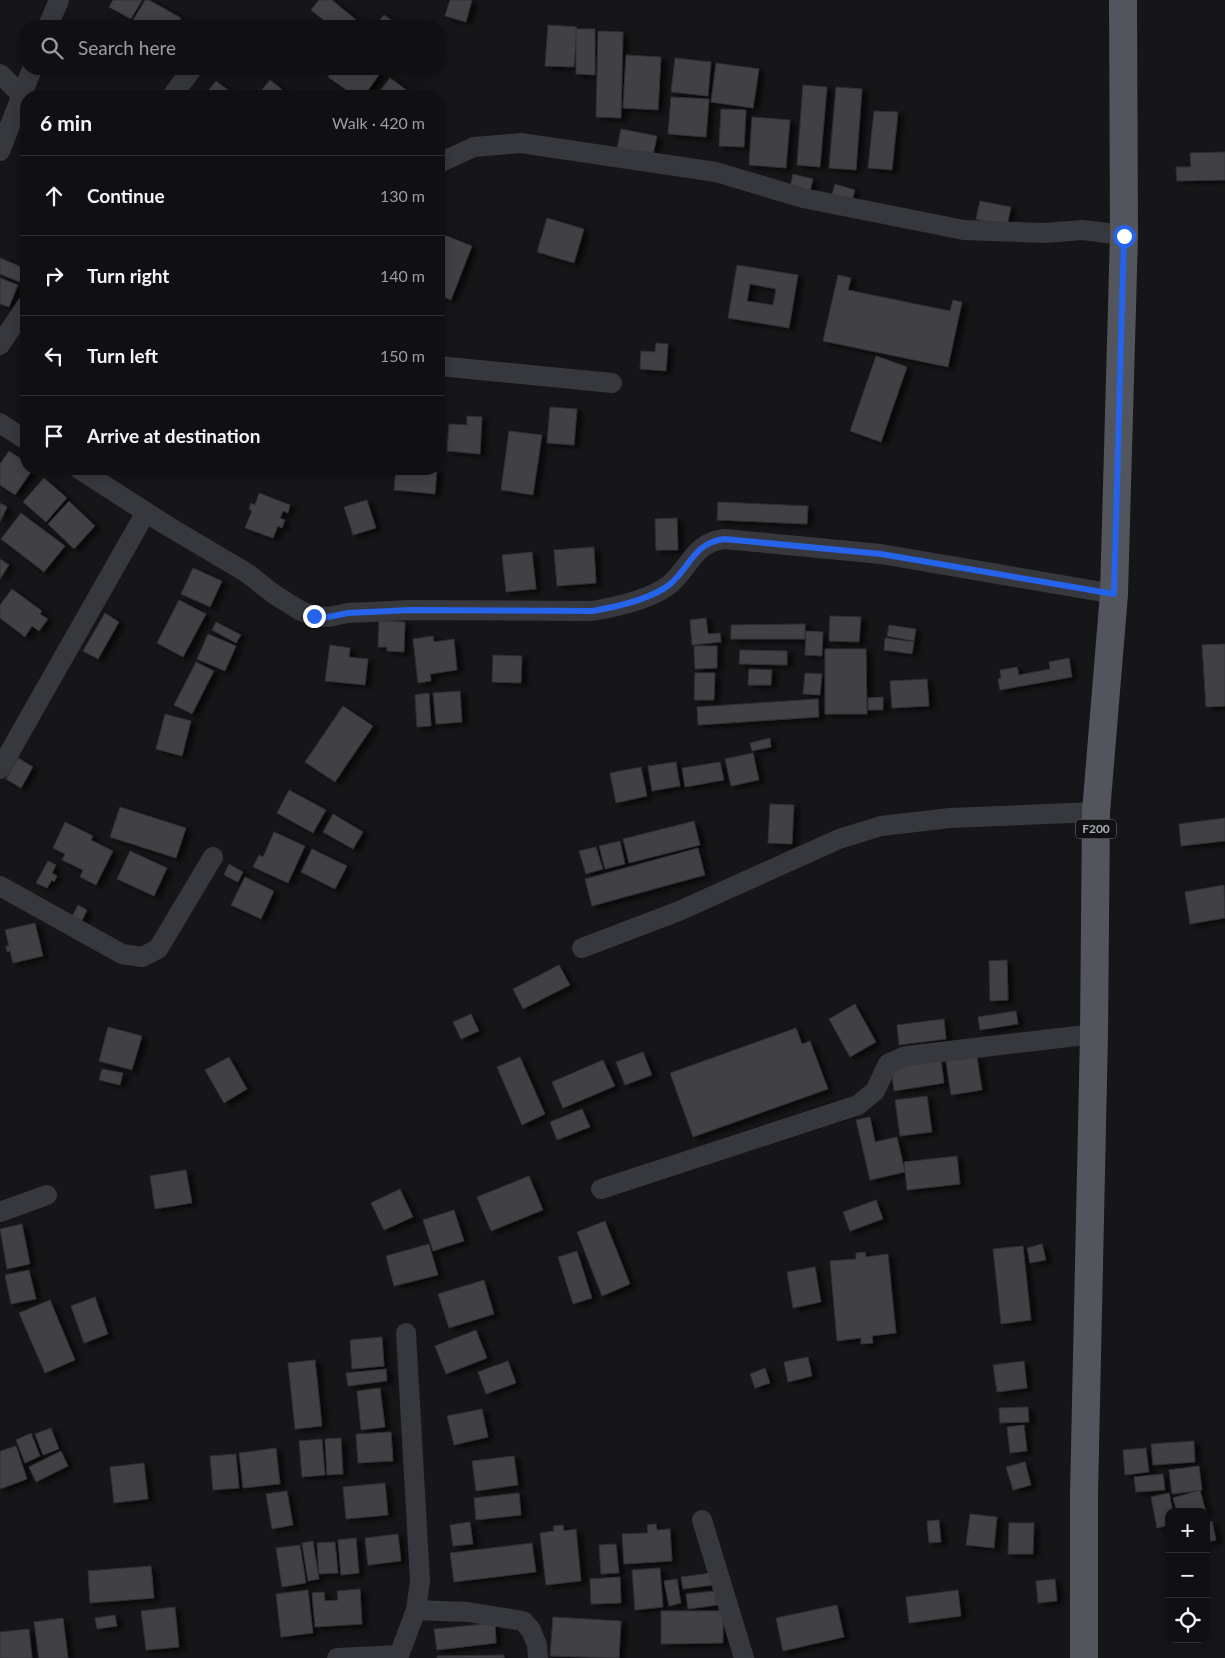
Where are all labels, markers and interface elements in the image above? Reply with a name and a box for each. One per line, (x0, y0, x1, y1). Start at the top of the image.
search box (20, 20, 445, 75)
icon: search (38, 34, 66, 62)
text: Search here (78, 36, 176, 59)
text: 6 min (40, 110, 92, 135)
text: Walk · 420 m (332, 113, 425, 132)
icon: ahead (40, 182, 68, 210)
text: Continue (87, 184, 165, 207)
text: 130 m (380, 186, 425, 205)
route start (1113, 225, 1136, 248)
icon: right (40, 262, 68, 290)
text: Turn right (87, 264, 169, 287)
text: 140 m (380, 266, 425, 285)
icon: left (40, 342, 68, 370)
text: Turn left (87, 344, 158, 367)
text: 150 m (380, 346, 425, 365)
icon: arrive (40, 422, 68, 450)
text: Arrive at destination (87, 424, 260, 447)
route end (303, 605, 326, 628)
road number: F200 (1076, 820, 1116, 839)
map controls (1165, 1508, 1210, 1643)
button: + (1165, 1508, 1210, 1553)
button: − (1165, 1553, 1210, 1598)
button: locate (1165, 1598, 1210, 1643)

